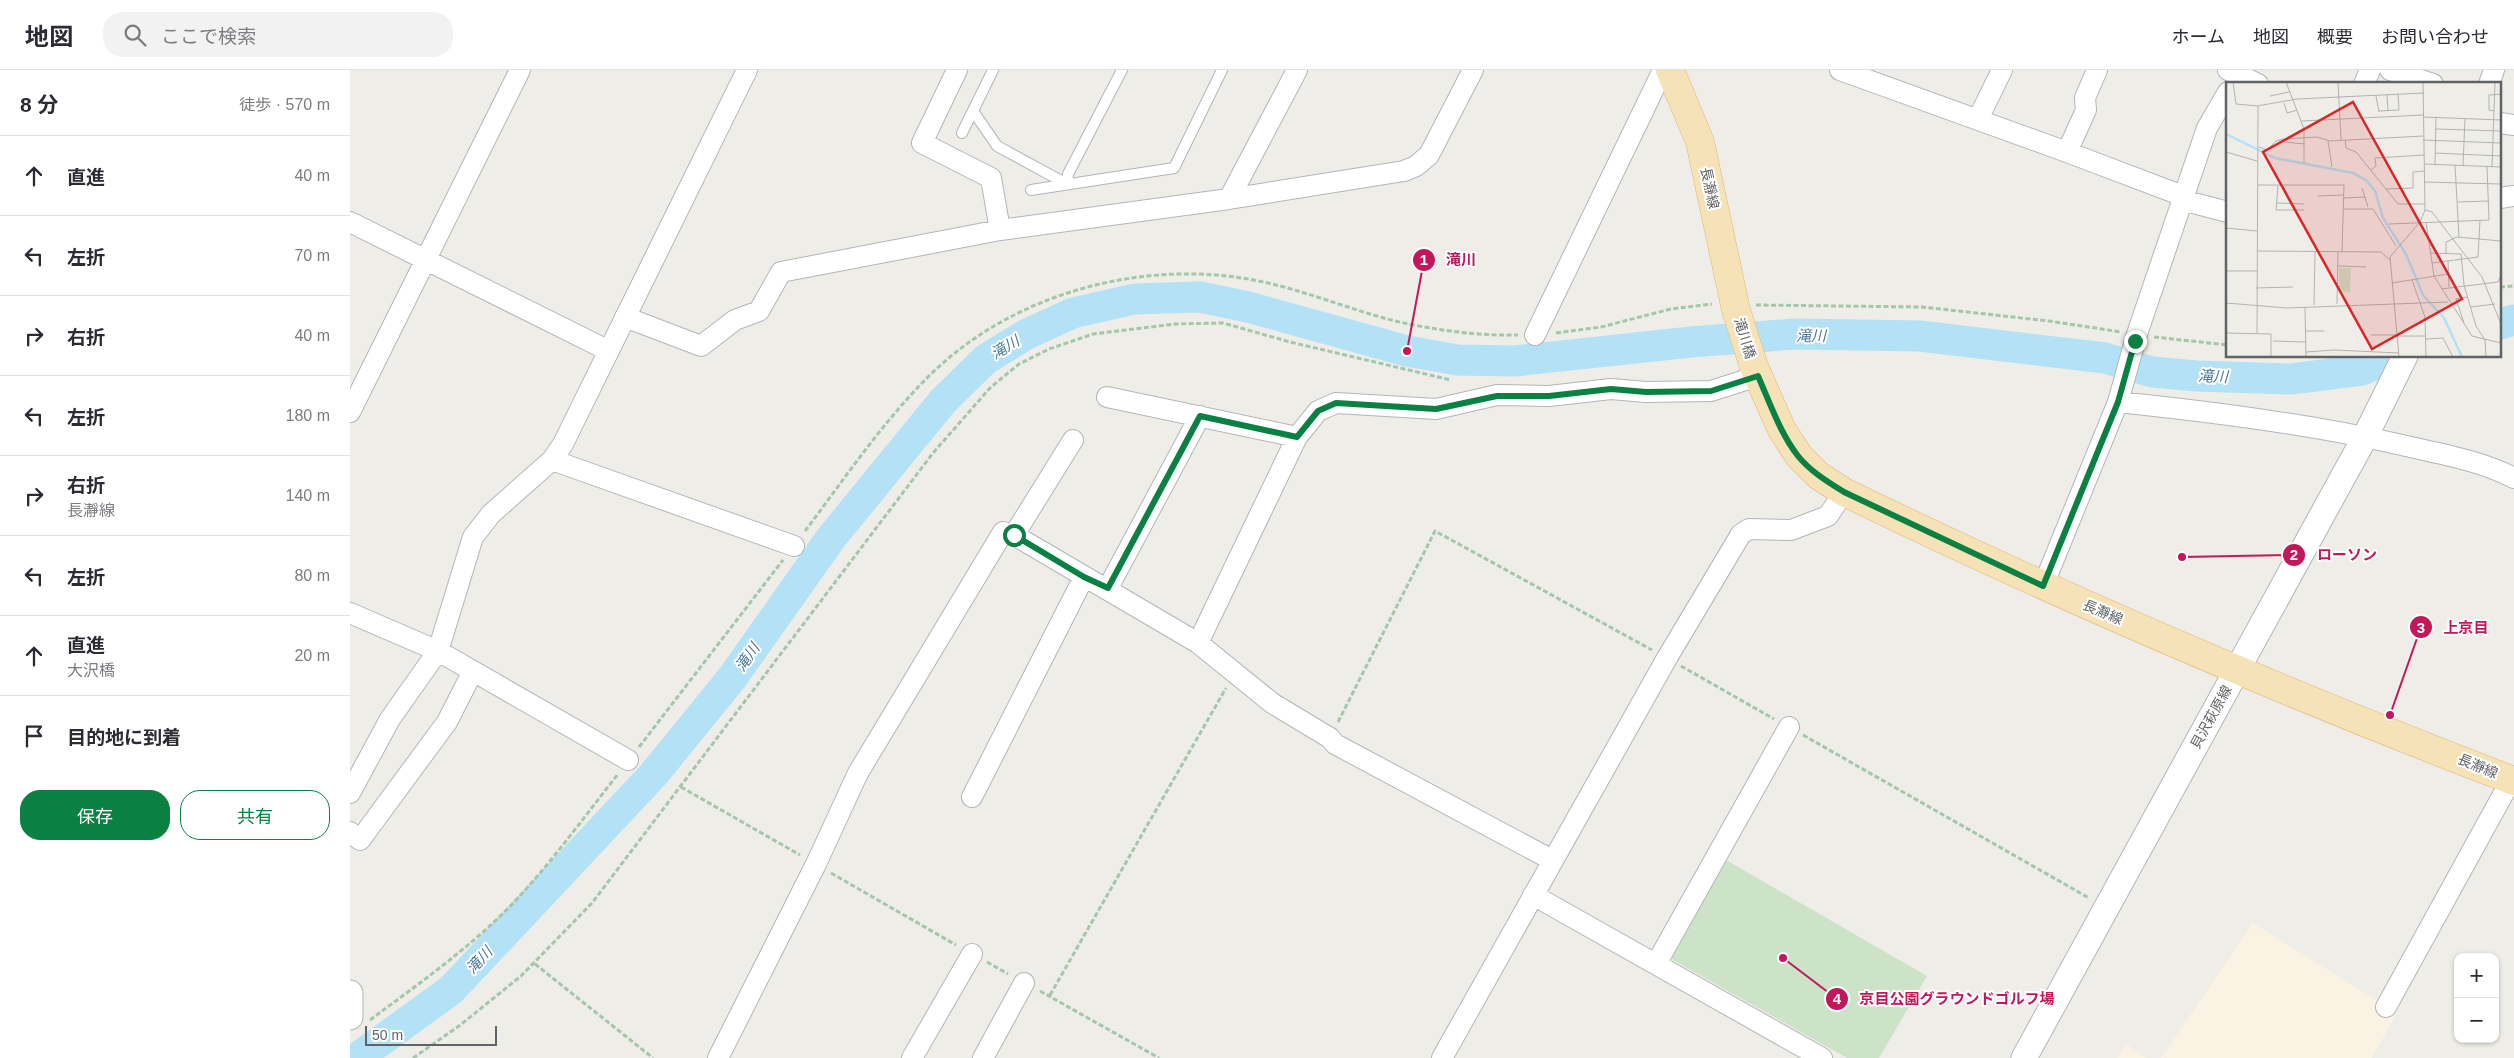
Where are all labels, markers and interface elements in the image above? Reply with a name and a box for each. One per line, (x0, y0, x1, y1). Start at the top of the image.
search box (103, 12, 453, 57)
icon: search (121, 21, 149, 49)
text: 地図 (25, 23, 73, 50)
text: ここで検索 (161, 26, 256, 47)
text: ホーム (2172, 27, 2225, 47)
text: 地図 (2253, 27, 2289, 47)
text: 概要 (2317, 27, 2353, 47)
text: お問い合わせ (2381, 27, 2489, 47)
inset map (2226, 82, 2502, 358)
text: 8 分 (20, 93, 59, 116)
text: 徒歩 · 570 m (239, 96, 330, 113)
icon: ahead (20, 162, 48, 190)
street label: 長瀞線 (1698, 166, 1722, 210)
text: 直進 (67, 167, 105, 188)
text: 40 m (294, 167, 330, 184)
icon: left (20, 242, 48, 270)
callout: 滝川 (1411, 245, 1486, 275)
text: 左折 (67, 247, 105, 268)
text: 70 m (294, 247, 330, 264)
text: 1 (1420, 251, 1428, 268)
text: 滝川 (1446, 251, 1476, 268)
street label: 滝川橋 (1731, 316, 1759, 360)
icon: right (20, 322, 48, 350)
text: 右折 (67, 327, 105, 348)
text: 40 m (294, 327, 330, 344)
water label: 滝川 (1796, 327, 1828, 344)
route end (2124, 330, 2147, 353)
water label: 滝川 (988, 331, 1024, 362)
water label: 滝川 (2198, 367, 2230, 385)
icon: left (20, 402, 48, 430)
text: 左折 (67, 407, 105, 428)
text: 180 m (286, 407, 330, 424)
text: 右折 (67, 475, 105, 496)
icon: right (20, 482, 48, 510)
text: 140 m (286, 487, 330, 504)
text: 長瀞線 (67, 502, 115, 519)
route start (1003, 524, 1026, 547)
callout: ローソン (2282, 540, 2387, 570)
text: 2 (2290, 546, 2298, 563)
text: ローソン (2317, 546, 2377, 563)
icon: left (20, 562, 48, 590)
text: 左折 (67, 567, 105, 588)
text: 80 m (294, 567, 330, 584)
street label: 長瀞線 (2081, 596, 2125, 628)
callout: 上京目 (2409, 612, 2499, 642)
text: 3 (2417, 619, 2425, 636)
text: 上京目 (2443, 619, 2489, 636)
text: 直進 (67, 635, 105, 656)
water label: 滝川 (731, 638, 764, 674)
icon: ahead (20, 642, 48, 670)
text: 20 m (294, 647, 330, 664)
text: 大沢橋 (67, 662, 115, 679)
street label: 貝沢萩原線 (2187, 683, 2235, 751)
icon: arrive (20, 722, 48, 750)
text: 目的地に到着 (67, 727, 181, 748)
street label: 長瀞線 (2456, 751, 2500, 781)
button: 保存 (20, 790, 170, 840)
button: 共有 (180, 790, 330, 840)
water label: 滝川 (463, 942, 497, 977)
map controls (2454, 953, 2499, 1043)
button: + (2454, 953, 2499, 998)
callout: 京目公園グラウンドゴルフ場 (1825, 984, 2065, 1014)
text: 4 (1833, 990, 1842, 1007)
text: 京目公園グラウンドゴルフ場 (1859, 990, 2055, 1007)
button: − (2454, 998, 2499, 1043)
scale bar (365, 1023, 498, 1046)
text: 50 m (372, 1027, 403, 1043)

